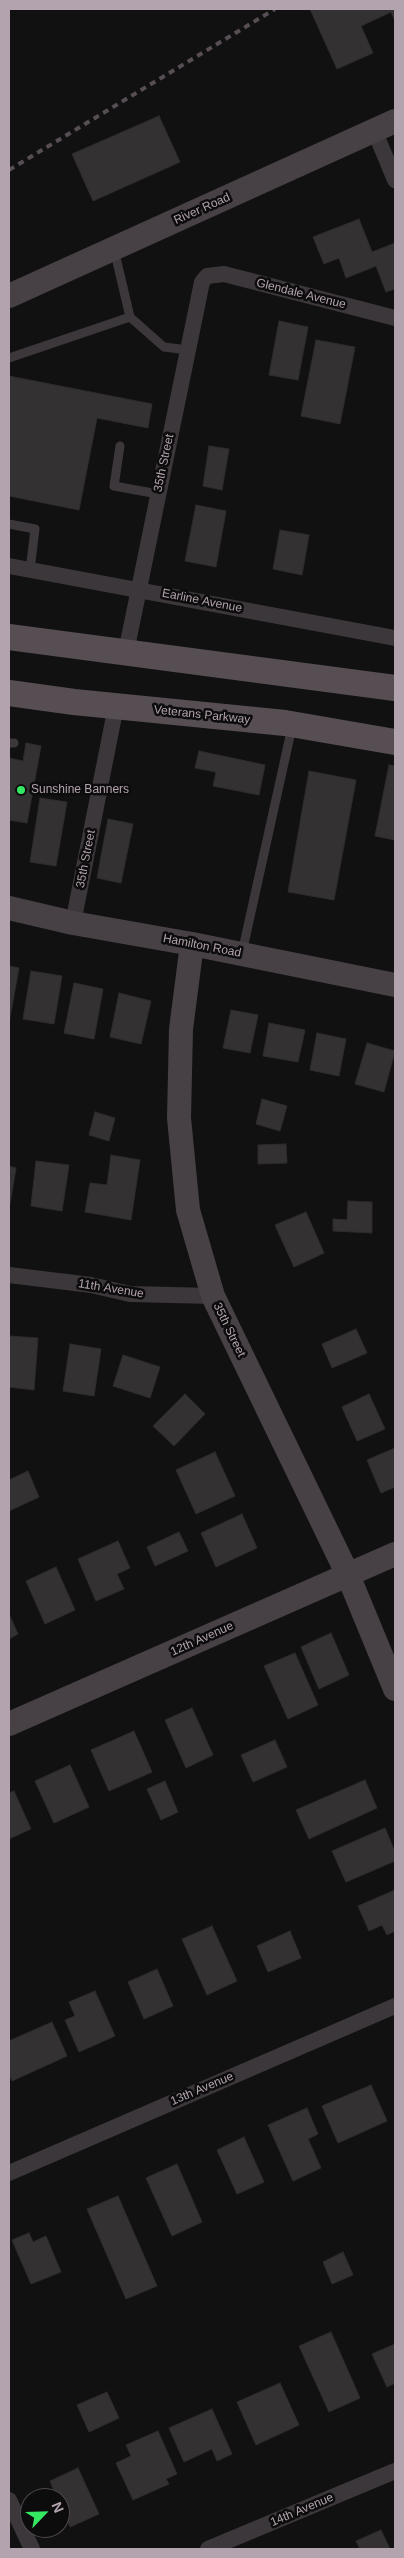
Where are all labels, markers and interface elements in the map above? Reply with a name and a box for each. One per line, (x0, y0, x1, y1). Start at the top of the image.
street label: River Road (172, 190, 232, 228)
street label: Glendale Avenue (255, 276, 347, 312)
street label: 35th Street (151, 433, 177, 493)
street label: Earline Avenue (161, 586, 243, 616)
street label: Veterans Parkway (153, 703, 251, 727)
place label: Sunshine Banners (31, 783, 129, 797)
marker: Sunshine Banners (15, 784, 27, 796)
street label: 35th Street (73, 829, 99, 889)
street label: Hamilton Road (162, 931, 242, 961)
street label: 11th Avenue (77, 1277, 145, 1301)
street label: 35th Street (210, 1300, 248, 1360)
street label: 12th Avenue (168, 1619, 236, 1659)
street label: 13th Avenue (168, 2069, 236, 2109)
north arrow (20, 2488, 70, 2538)
street label: 14th Avenue (268, 2490, 336, 2530)
text: N (48, 2499, 67, 2515)

